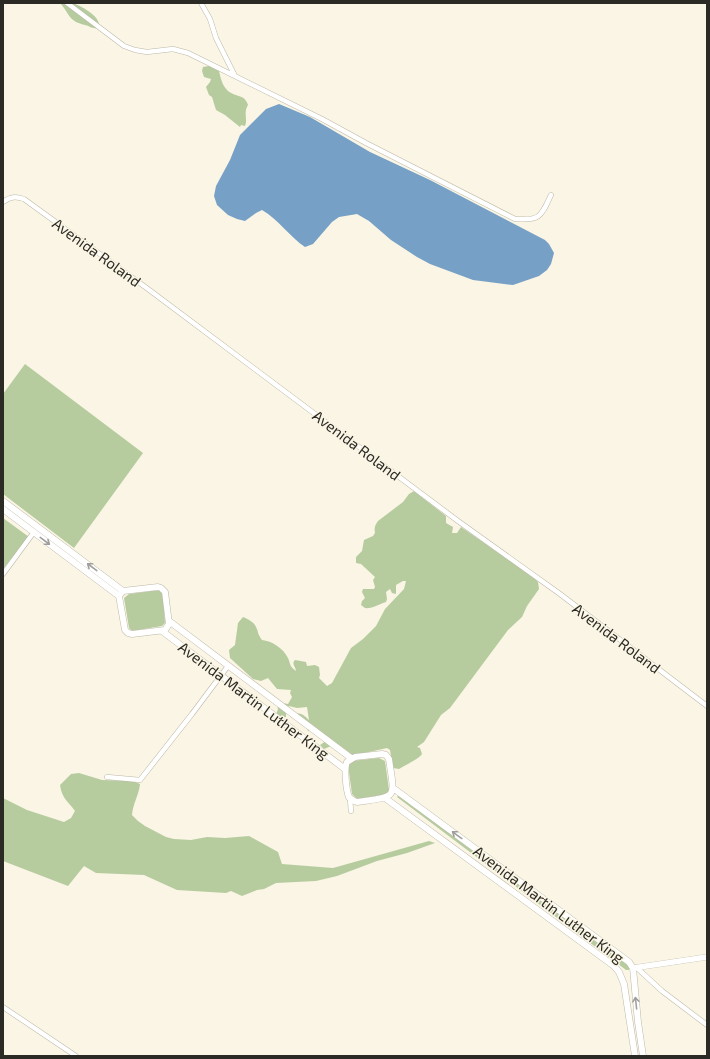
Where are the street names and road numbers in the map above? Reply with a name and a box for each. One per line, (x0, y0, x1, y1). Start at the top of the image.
street label: Avenida Roland (49, 214, 145, 290)
street label: Avenida Roland (310, 406, 404, 484)
street label: Avenida Roland (570, 599, 664, 677)
street label: Avenida Martin Luther King (175, 637, 333, 763)
street label: Avenida Martin Luther King (470, 841, 628, 967)

